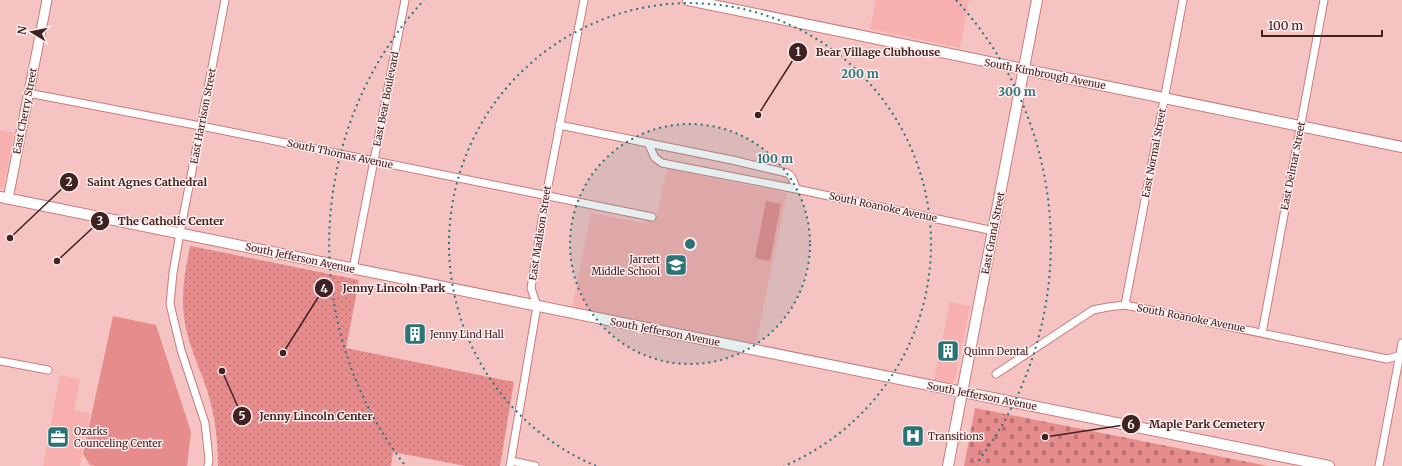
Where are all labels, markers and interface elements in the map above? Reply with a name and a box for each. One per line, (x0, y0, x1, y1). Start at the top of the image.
north arrow (12, 12, 52, 52)
scale bar (1262, 12, 1382, 38)
text: 100 m (1268, 18, 1303, 33)
text: N (15, 24, 30, 36)
callout: Bear Village Clubhouse (788, 41, 949, 64)
text: 1 (795, 44, 801, 59)
text: Bear Village Clubhouse (816, 45, 940, 59)
street label: East Bear Boulevard (370, 51, 402, 147)
street label: South Kimbrough Avenue (983, 56, 1107, 92)
text: 200 m (841, 66, 879, 81)
street label: East Cherry Street (10, 67, 40, 155)
street label: East Harrison Street (187, 67, 219, 165)
text: 300 m (998, 84, 1036, 99)
street label: East Normal Street (1139, 107, 1169, 199)
street label: East Delmar Street (1278, 120, 1308, 211)
street label: South Thomas Avenue (286, 136, 394, 172)
text: 100 m (757, 151, 793, 166)
callout: Saint Agnes Cathedral (59, 170, 216, 193)
text: 2 (65, 174, 73, 189)
text: Saint Agnes Cathedral (87, 175, 208, 189)
street label: East Madison Street (526, 184, 554, 282)
street label: South Roanoke Avenue (828, 189, 938, 225)
street label: East Grand Street (979, 191, 1007, 275)
callout: The Catholic Center (90, 209, 232, 232)
text: 3 (97, 213, 104, 228)
text: The Catholic Center (118, 214, 224, 228)
centre of rings (683, 237, 697, 251)
street label: South Jefferson Avenue (244, 240, 356, 276)
school or university icon: Jarrett Middle School (663, 252, 689, 278)
place label: Jarrett Middle School (592, 253, 660, 278)
callout: Jenny Lincoln Park (314, 277, 453, 300)
text: 4 (320, 281, 328, 296)
text: Jenny Lincoln Park (342, 281, 446, 295)
street label: South Roanoke Avenue (1136, 301, 1246, 335)
street label: South Jefferson Avenue (609, 315, 721, 349)
building icon: Jenny Lind Hall (402, 321, 428, 347)
place label: Jenny Lind Hall (429, 328, 504, 341)
building icon: Quinn Dental (935, 338, 961, 364)
place label: Quinn Dental (964, 345, 1028, 358)
street label: South Jefferson Avenue (926, 379, 1038, 413)
callout: Jenny Lincoln Center (232, 405, 381, 428)
text: 5 (238, 408, 246, 423)
text: Jenny Lincoln Center (258, 409, 373, 423)
callout: Maple Park Cemetery (1121, 413, 1273, 436)
text: 6 (1127, 417, 1135, 432)
text: Maple Park Cemetery (1149, 417, 1265, 431)
hospital icon: Transitions (900, 423, 926, 449)
office icon: Ozarks Counceling Center (45, 424, 71, 450)
place label: Ozarks Counceling Center (74, 425, 163, 450)
place label: Transitions (928, 430, 984, 443)

